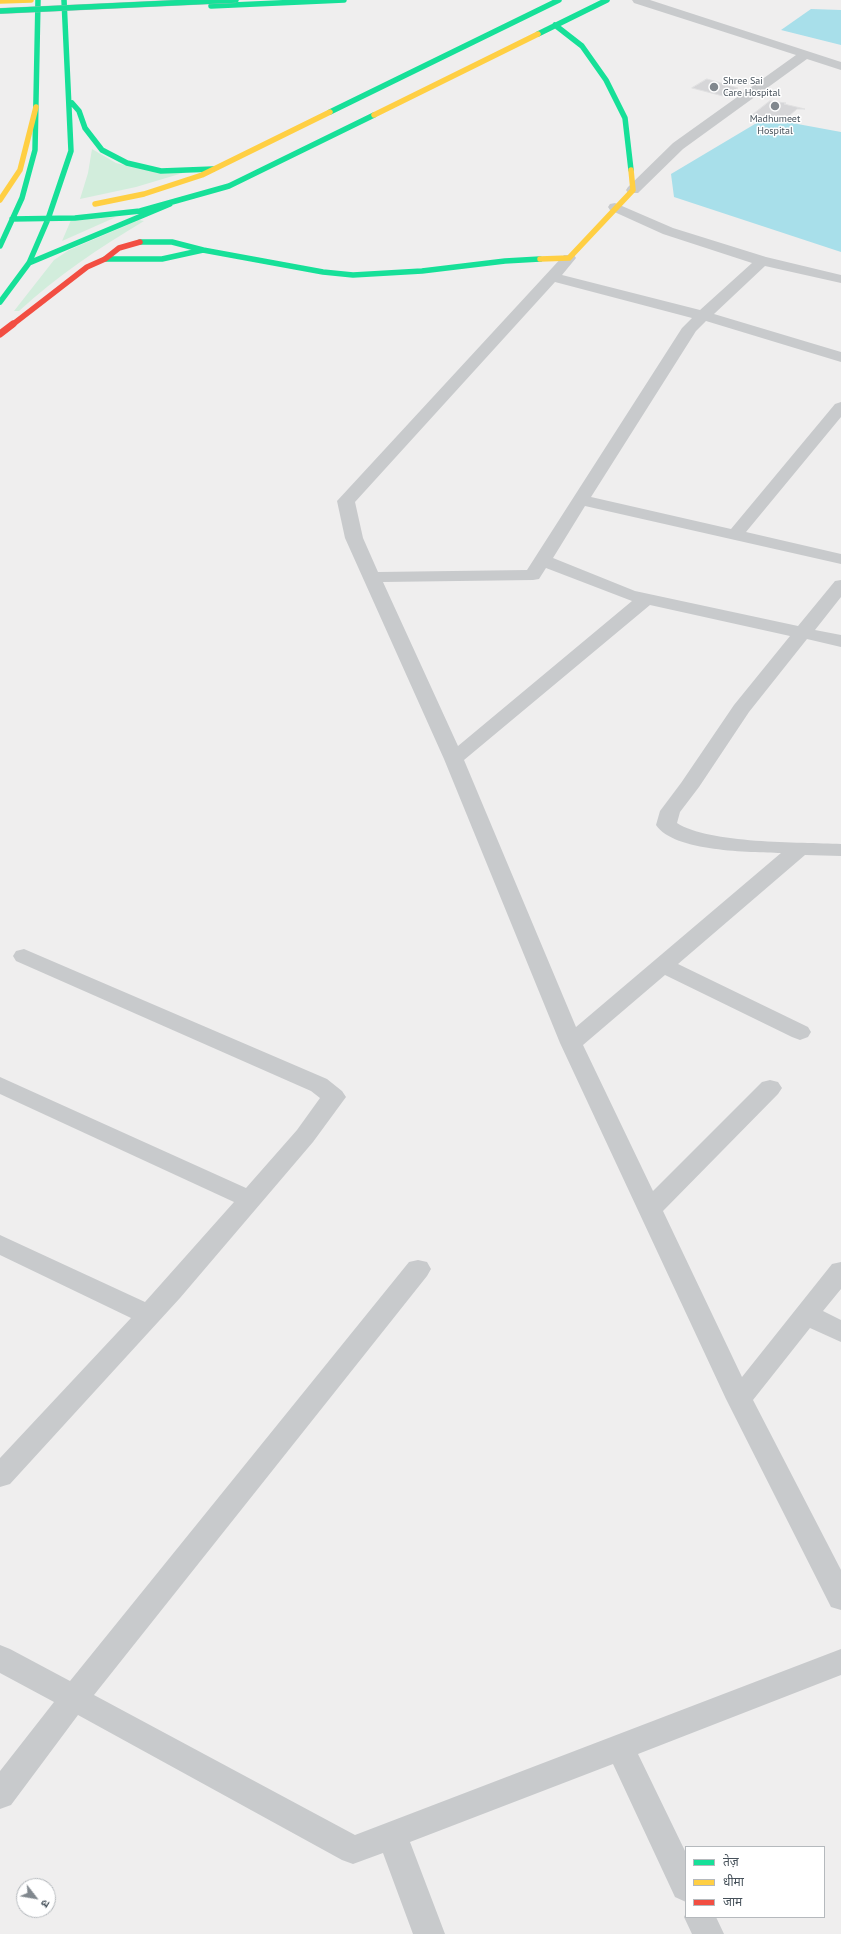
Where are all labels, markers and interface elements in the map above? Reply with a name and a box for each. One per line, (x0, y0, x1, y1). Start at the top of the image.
place label: Shree Sai Care Hospital (723, 75, 780, 98)
marker: Shree Sai Care Hospital (708, 81, 720, 93)
marker: Madhumeet Hospital (769, 100, 781, 112)
place label: Madhumeet Hospital (750, 113, 800, 136)
legend (685, 1846, 825, 1918)
text: तेज़ (723, 1854, 739, 1869)
text: धीमा (723, 1874, 744, 1889)
north arrow (16, 1878, 56, 1918)
text: जाम (723, 1894, 742, 1909)
text: उ (38, 1897, 53, 1910)

